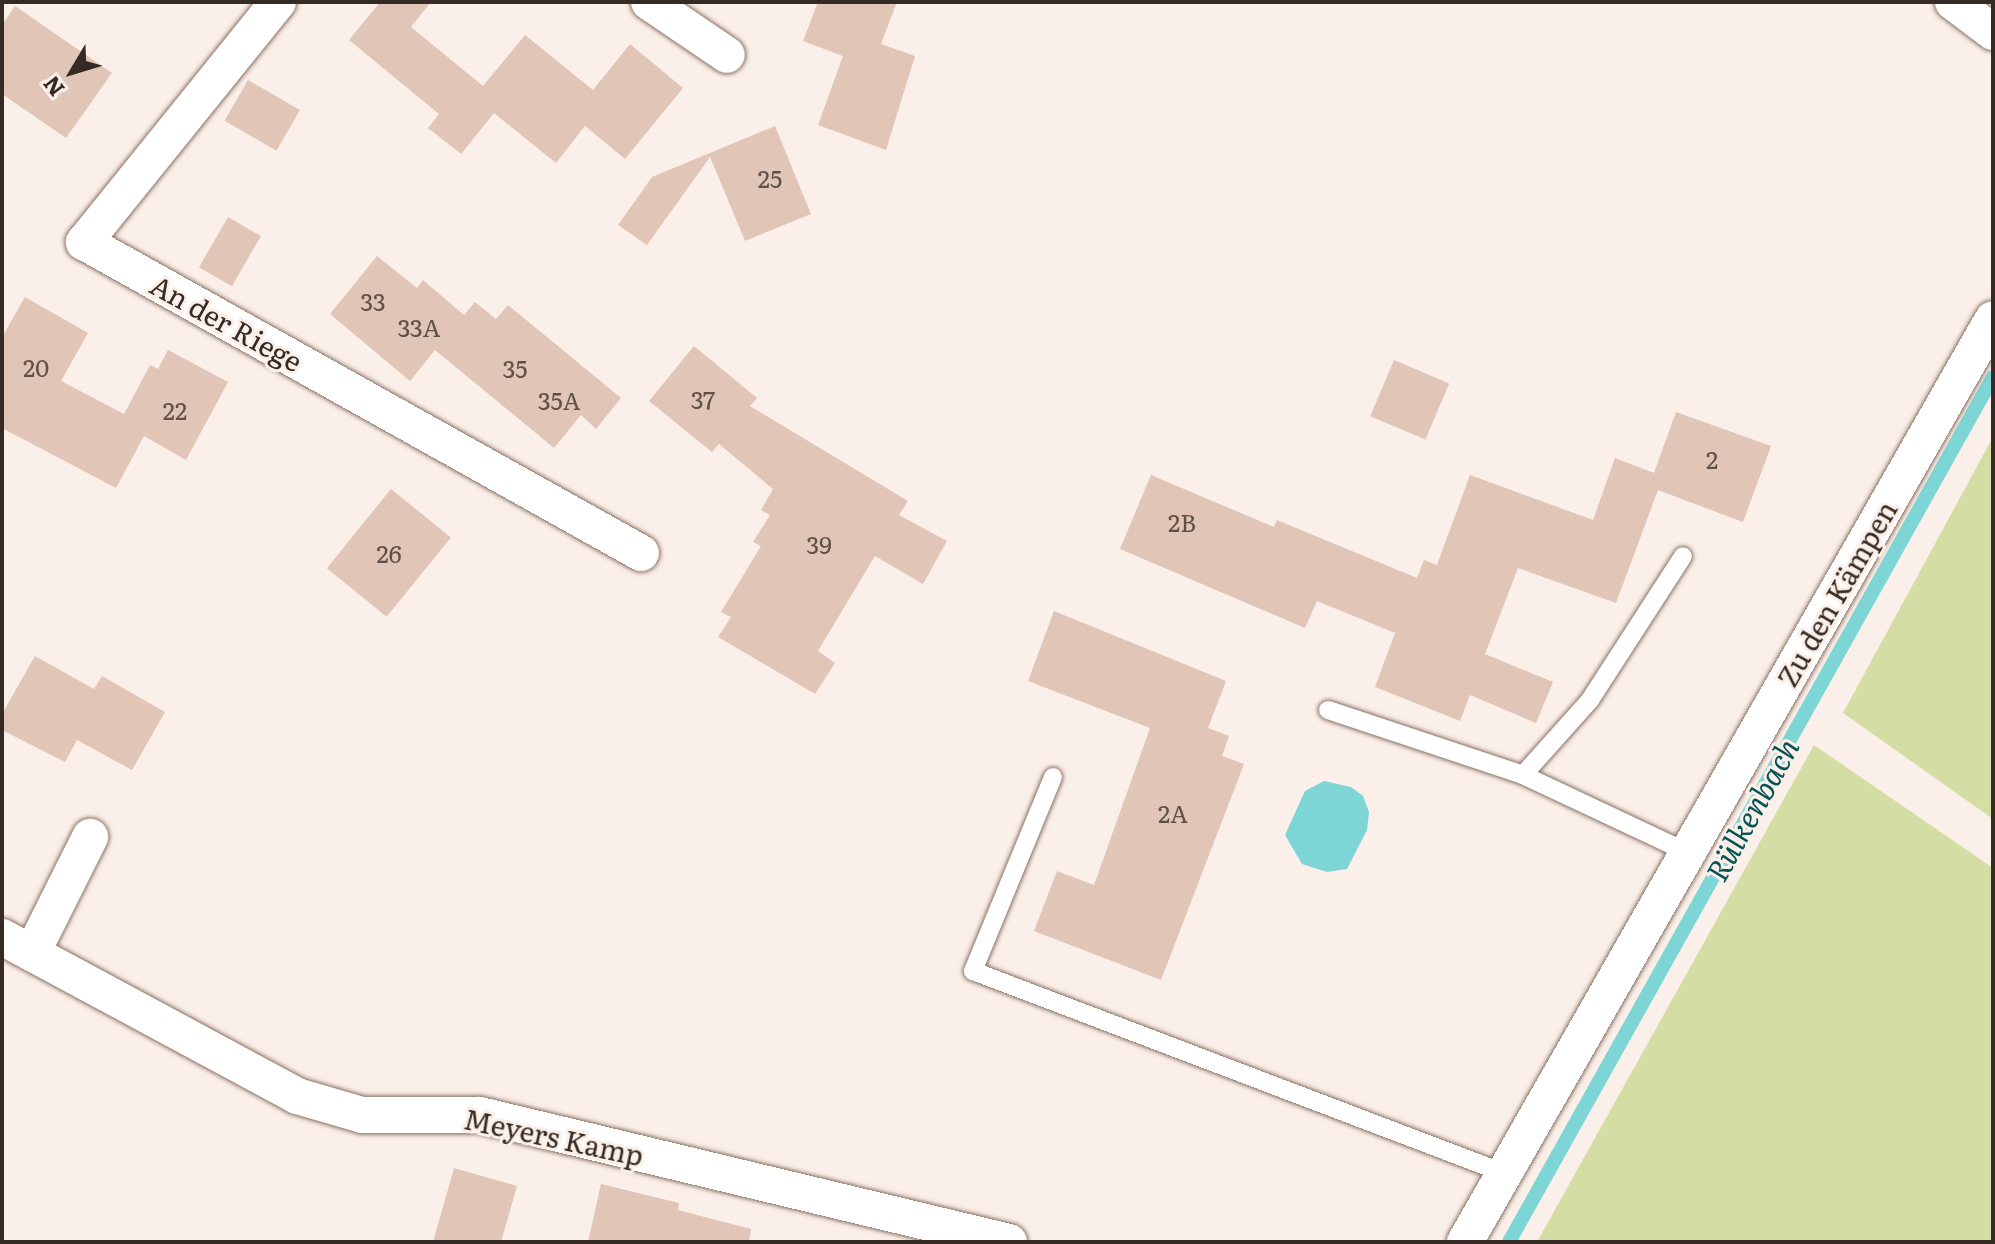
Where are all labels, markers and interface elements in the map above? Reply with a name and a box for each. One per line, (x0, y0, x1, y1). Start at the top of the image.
north arrow (32, 32, 112, 112)
text: N (34, 70, 71, 105)
house number: 25 (758, 164, 782, 192)
street label: An der Riege (145, 267, 309, 377)
house number: 33 (360, 287, 386, 315)
house number: 33A (398, 313, 440, 341)
house number: 20 (23, 353, 49, 381)
house number: 35 (502, 354, 528, 382)
house number: 37 (691, 385, 715, 413)
house number: 35A (538, 386, 580, 414)
house number: 22 (163, 396, 187, 424)
house number: 2 (1706, 445, 1718, 473)
street label: Zu den Kämpen (1769, 494, 1903, 692)
house number: 2B (1168, 508, 1196, 536)
house number: 39 (806, 530, 832, 558)
house number: 26 (376, 539, 402, 567)
water label: Rülkenbach (1697, 731, 1805, 887)
house number: 2A (1158, 799, 1188, 827)
street label: Meyers Kamp (461, 1101, 647, 1171)

